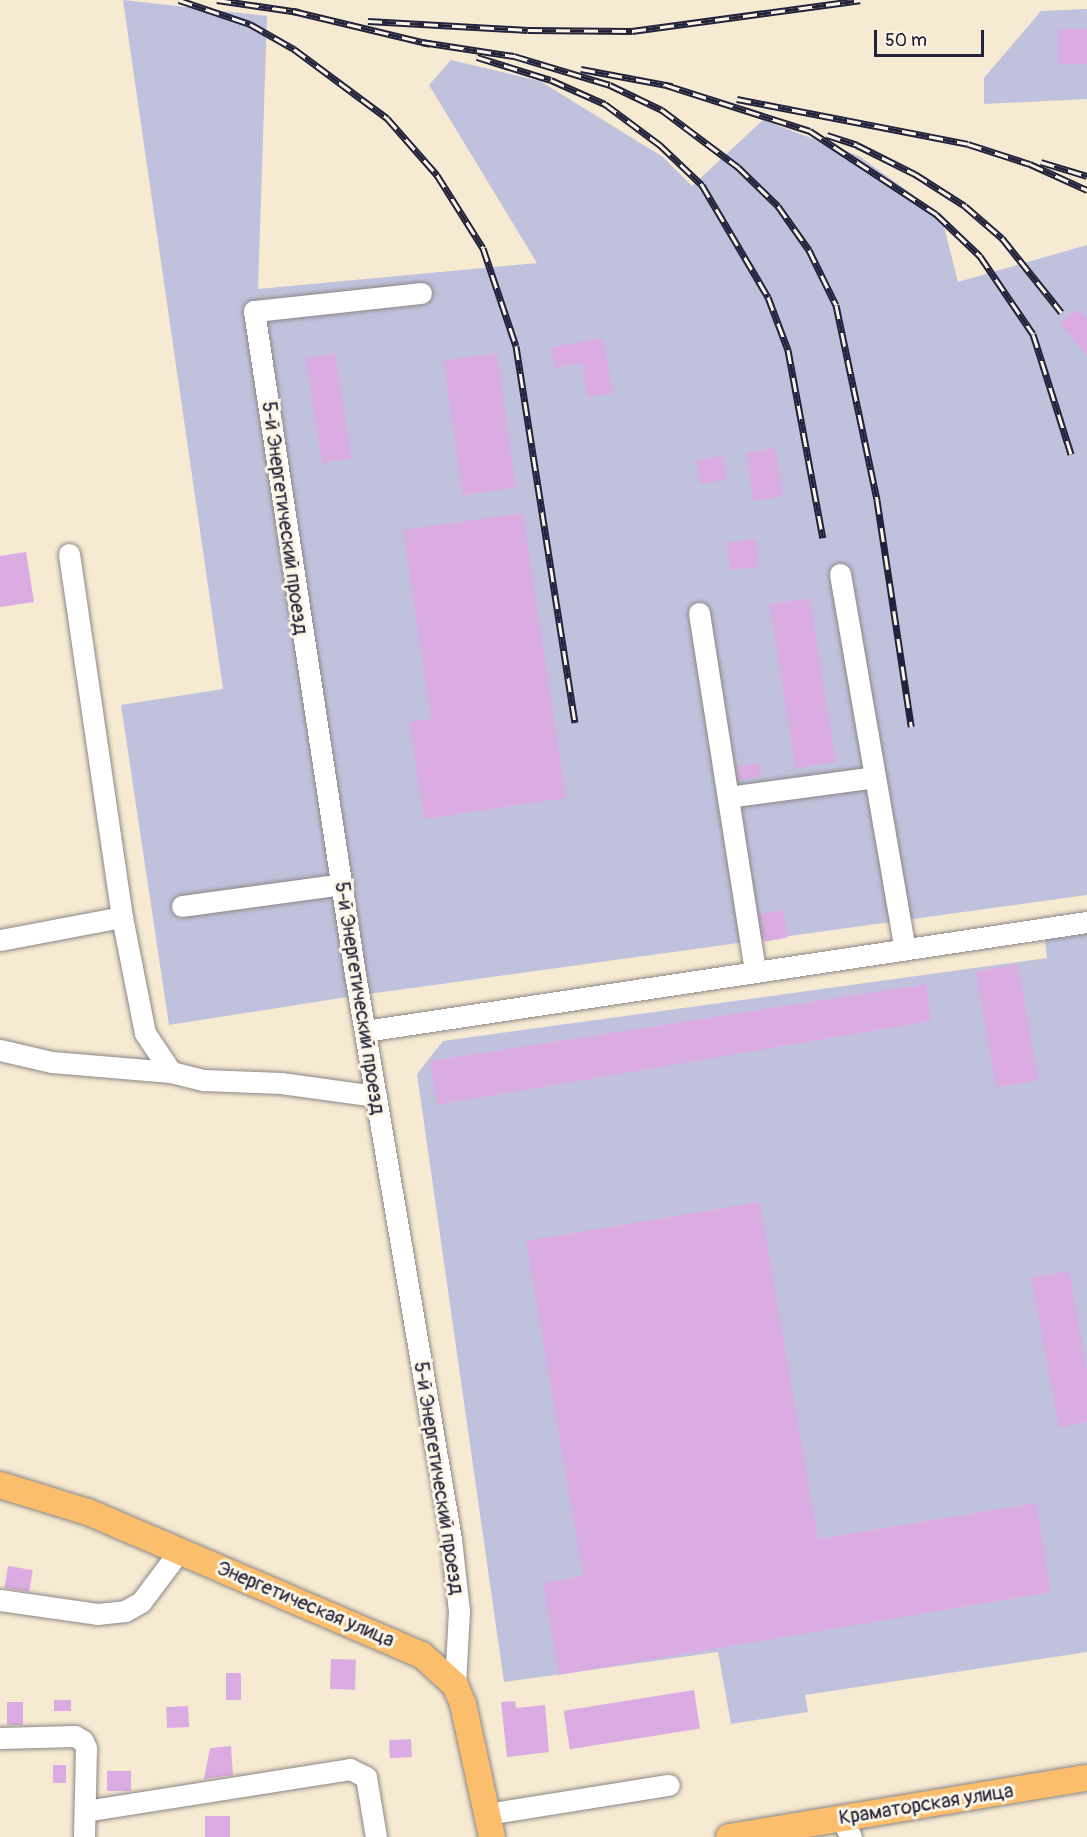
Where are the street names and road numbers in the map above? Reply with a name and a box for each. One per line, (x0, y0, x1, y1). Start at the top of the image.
street label: 5-й Энергетический проезд (257, 400, 313, 636)
street label: 5-й Энергетический проезд (330, 880, 390, 1116)
street label: 5-й Энергетический проезд (409, 1360, 469, 1596)
street label: Энергетическая улица (214, 1556, 398, 1652)
street label: Краматорская улица (837, 1778, 1015, 1830)

